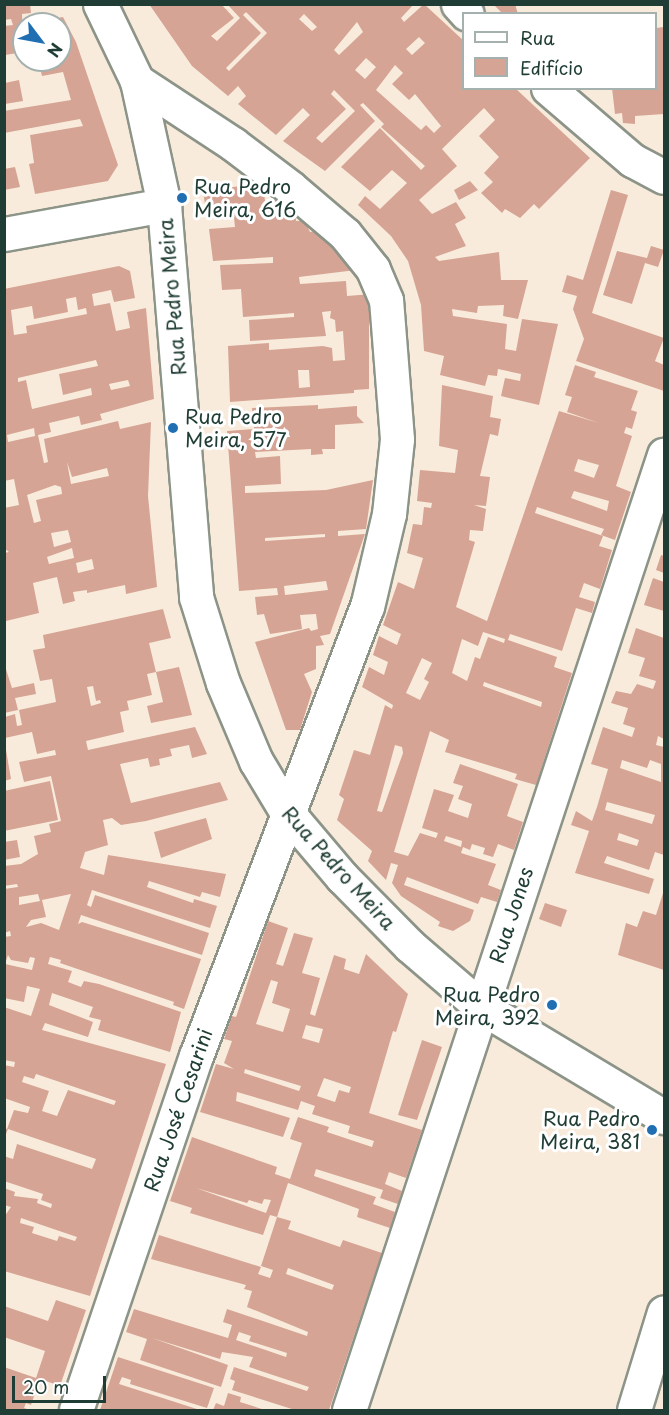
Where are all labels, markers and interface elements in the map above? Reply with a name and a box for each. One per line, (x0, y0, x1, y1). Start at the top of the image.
north arrow (12, 12, 72, 72)
legend (462, 12, 657, 90)
text: Rua (520, 24, 555, 51)
text: N (42, 39, 69, 62)
text: Edifício (520, 54, 583, 81)
place label: Rua Pedro Meira, 616 (194, 174, 297, 221)
marker: Rua Pedro Meira, 616 (175, 191, 189, 205)
street label: Rua Pedro Meira (153, 216, 191, 378)
place label: Rua Pedro Meira, 577 (185, 404, 287, 451)
marker: Rua Pedro Meira, 577 (166, 421, 180, 435)
street label: Rua Pedro Meira (276, 800, 402, 936)
street label: Rua Jones (484, 864, 538, 966)
place label: Rua Pedro Meira, 392 (435, 982, 540, 1029)
marker: Rua Pedro Meira, 392 (545, 998, 559, 1012)
street label: Rua José Cesarini (139, 1025, 217, 1195)
place label: Rua Pedro Meira, 381 (540, 1106, 640, 1153)
marker: Rua Pedro Meira, 381 (645, 1123, 659, 1137)
scale bar (15, 1364, 110, 1402)
text: 20 m (23, 1373, 69, 1400)

